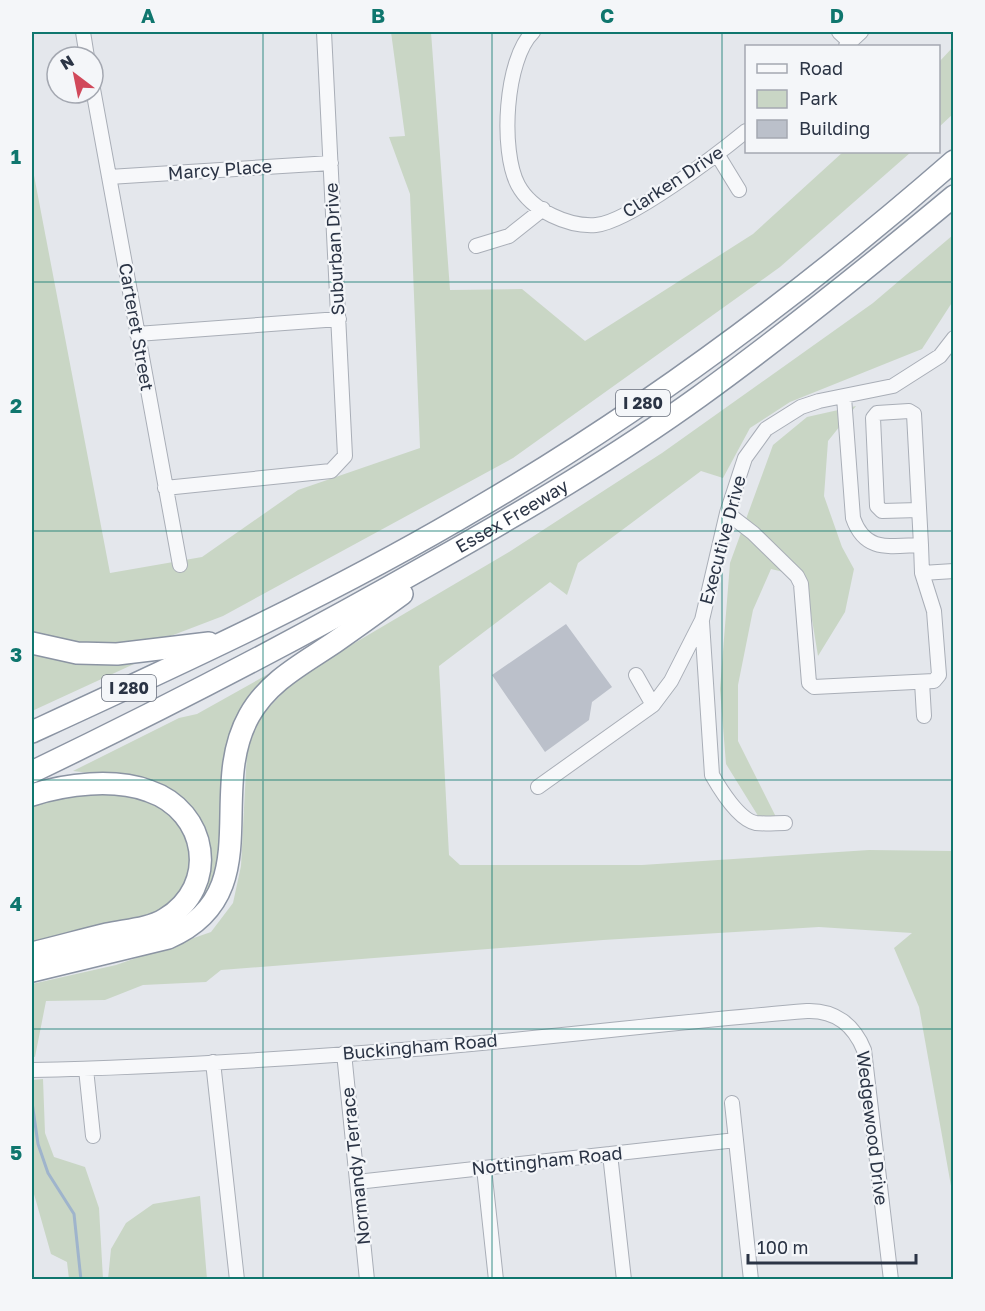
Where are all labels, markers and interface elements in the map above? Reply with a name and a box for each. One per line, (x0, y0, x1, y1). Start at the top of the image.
text: A (141, 3, 155, 27)
text: B (371, 3, 385, 27)
text: C (600, 3, 614, 27)
text: D (830, 3, 844, 27)
north arrow (45, 45, 105, 105)
legend (745, 45, 940, 153)
text: N (57, 51, 78, 74)
text: Road (799, 57, 843, 79)
text: Park (799, 87, 838, 109)
text: Building (799, 117, 870, 139)
street label: Clarken Drive (618, 140, 727, 222)
text: 1 (11, 144, 21, 168)
street label: Marcy Place (167, 154, 273, 184)
street label: Suburban Drive (320, 182, 348, 316)
street label: Carteret Street (115, 261, 159, 393)
road number: I 280 (616, 390, 670, 416)
text: 2 (10, 393, 22, 417)
street label: Executive Drive (694, 473, 750, 607)
street label: Essex Freeway (451, 474, 572, 557)
text: 3 (10, 642, 22, 666)
road number: I 280 (102, 675, 156, 701)
text: 4 (10, 891, 22, 915)
street label: Buckingham Road (341, 1028, 498, 1064)
street label: Wedgewood Drive (853, 1049, 893, 1206)
street label: Normandy Terrace (336, 1086, 374, 1246)
text: 5 (10, 1140, 22, 1164)
street label: Nottingham Road (470, 1141, 623, 1179)
scale bar (748, 1227, 916, 1265)
text: 100 m (757, 1236, 808, 1258)

